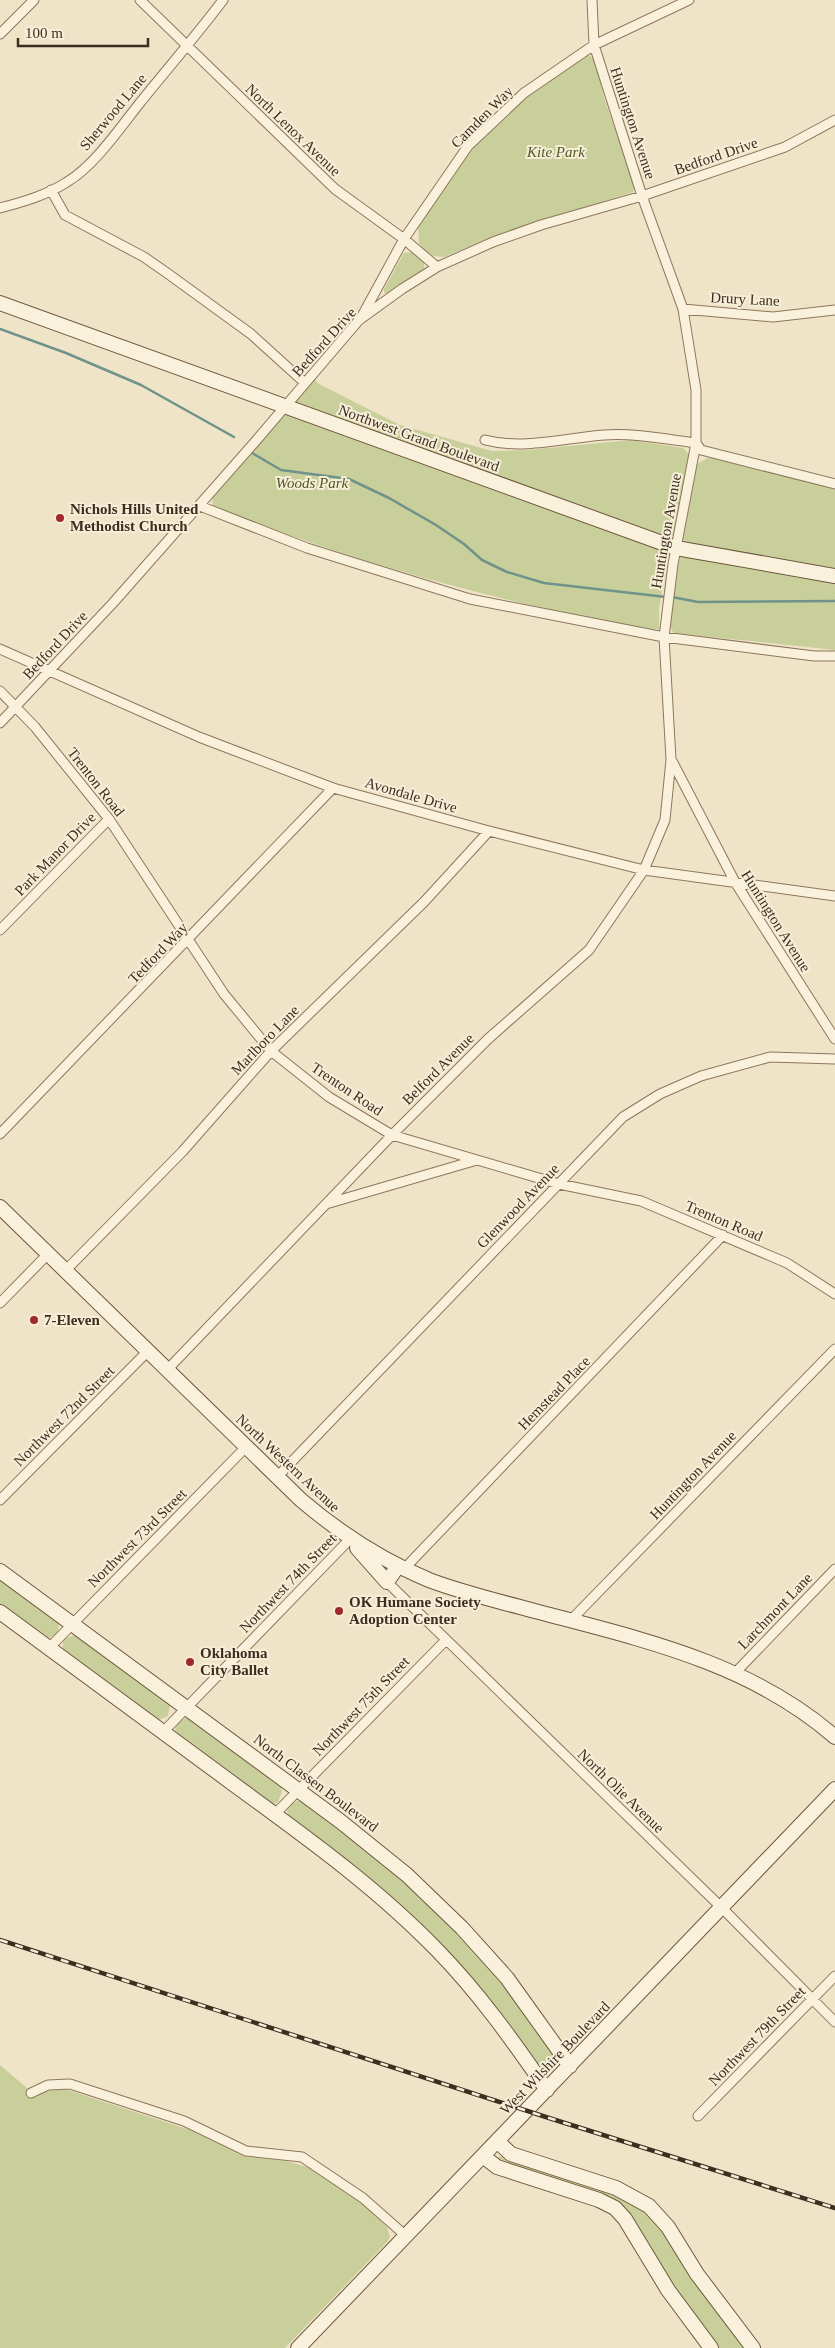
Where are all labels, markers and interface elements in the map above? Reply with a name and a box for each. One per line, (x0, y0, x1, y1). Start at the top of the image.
scale bar (18, 15, 148, 47)
text: 100 m (25, 25, 63, 41)
street label: Huntington Avenue (607, 65, 659, 181)
street label: Sherwood Lane (76, 70, 150, 153)
street label: North Lenox Avenue (242, 81, 344, 180)
street label: Camden Way (448, 83, 516, 151)
street label: Bedford Drive (672, 134, 760, 178)
park label: Kite Park (526, 144, 585, 160)
street label: Drury Lane (710, 289, 780, 309)
street label: Bedford Drive (289, 304, 359, 380)
street label: Northwest Grand Boulevard (336, 401, 502, 475)
street label: Huntington Avenue (648, 472, 684, 590)
park label: Woods Park (276, 475, 349, 491)
place label: Nichols Hills United Methodist Church (70, 501, 199, 534)
marker: Nichols Hills United Methodist Church (54, 512, 66, 524)
street label: Bedford Drive (19, 607, 91, 682)
street label: Trenton Road (64, 745, 128, 820)
street label: Avondale Drive (363, 774, 459, 816)
street label: Park Manor Drive (11, 809, 99, 899)
street label: Huntington Avenue (738, 867, 814, 975)
street label: Tedford Way (125, 919, 191, 987)
street label: Marlboro Lane (228, 1002, 302, 1078)
street label: Belford Avenue (399, 1030, 477, 1108)
street label: Trenton Road (308, 1059, 386, 1119)
street label: Glenwood Avenue (474, 1160, 563, 1251)
street label: Trenton Road (683, 1198, 765, 1245)
place label: 7-Eleven (44, 1312, 100, 1328)
marker: 7-Eleven (28, 1314, 40, 1326)
street label: Hemstead Place (515, 1353, 593, 1433)
street label: Northwest 72nd Street (11, 1362, 118, 1469)
street label: North Western Avenue (233, 1411, 343, 1515)
street label: Huntington Avenue (647, 1427, 740, 1523)
street label: Northwest 73rd Street (85, 1485, 190, 1590)
street label: Northwest 74th Street (237, 1529, 340, 1636)
street label: Larchmont Lane (735, 1569, 816, 1652)
place label: OK Humane Society Adoption Center (349, 1594, 481, 1627)
marker: OK Humane Society Adoption Center (333, 1605, 345, 1617)
place label: Oklahoma City Ballet (200, 1645, 269, 1678)
street label: Northwest 75th Street (310, 1652, 413, 1759)
marker: Oklahoma City Ballet (184, 1656, 196, 1668)
street label: North Classen Boulevard (251, 1731, 382, 1835)
street label: North Olie Avenue (575, 1746, 667, 1836)
street label: Northwest 79th Street (706, 1982, 809, 2089)
street label: West Wilshire Boulevard (497, 1998, 613, 2118)

